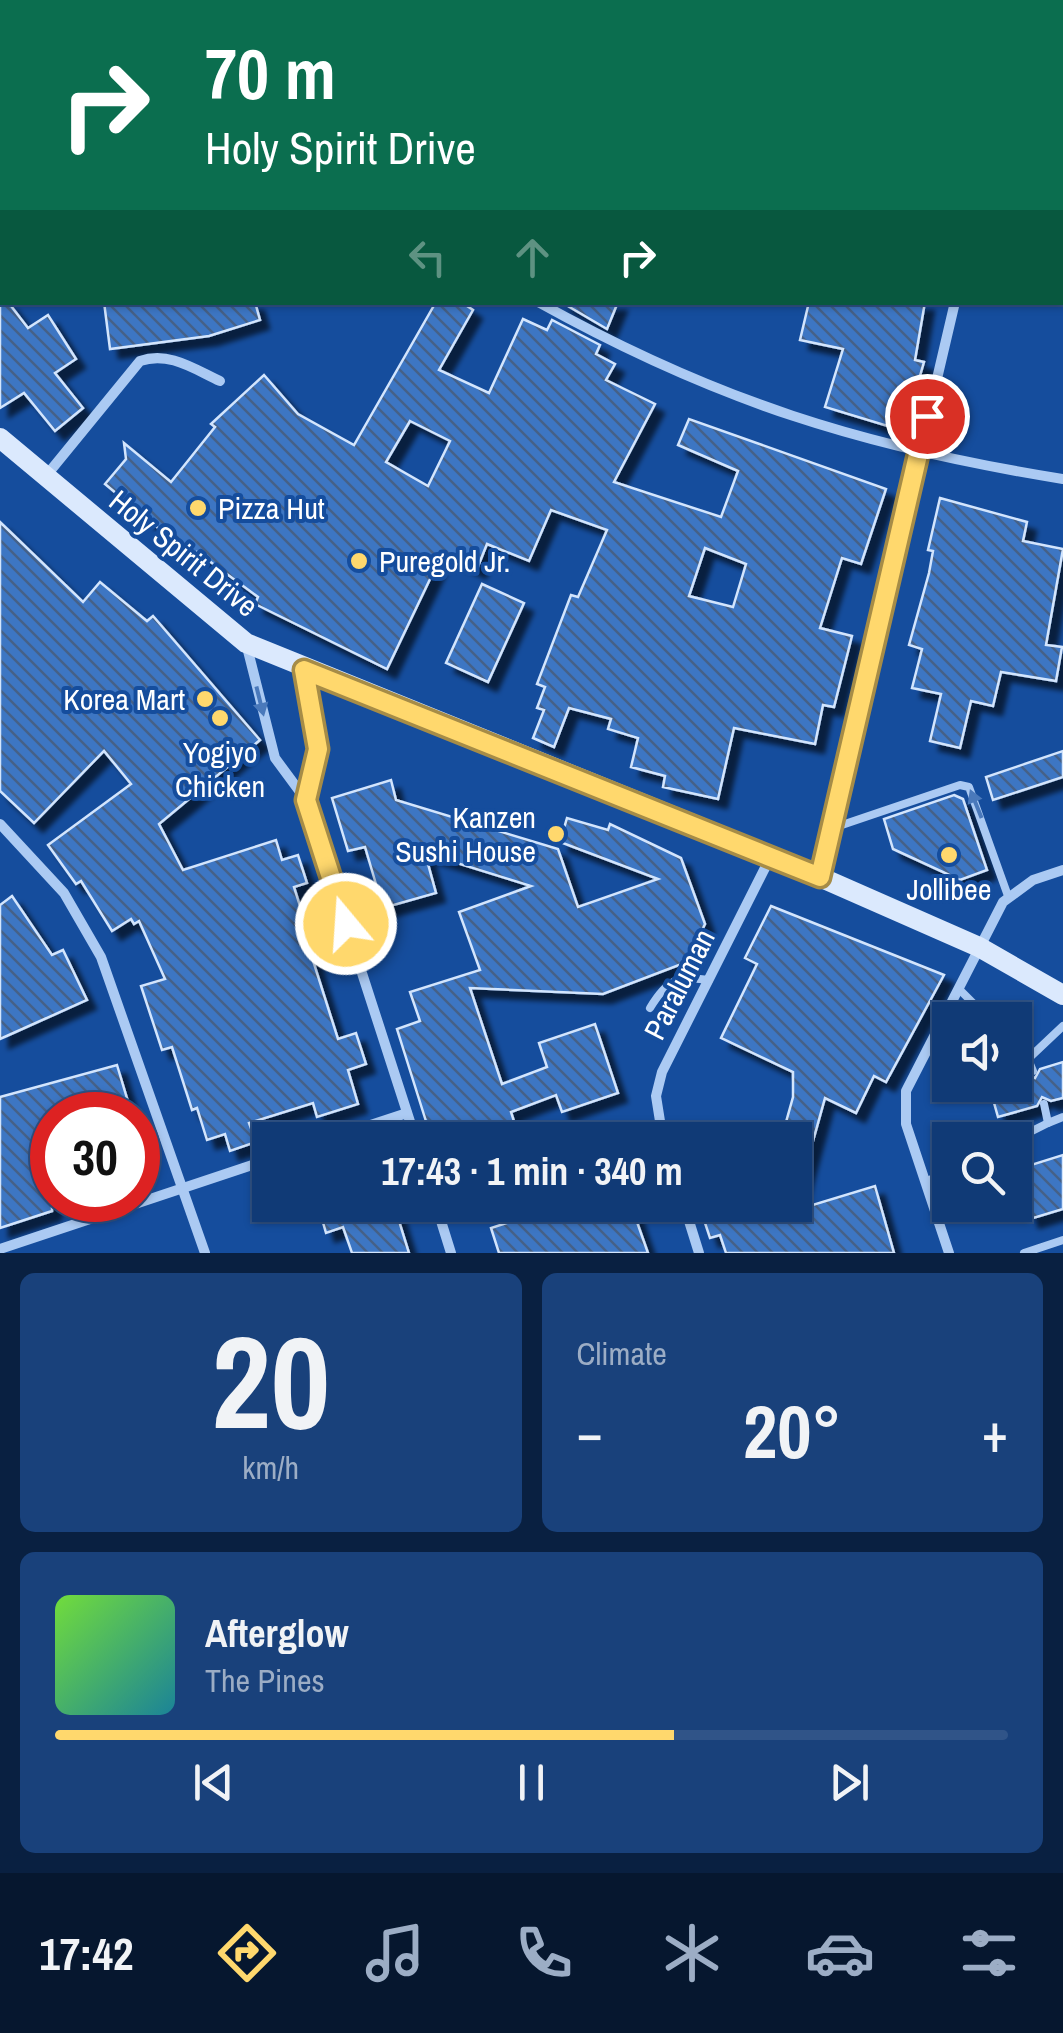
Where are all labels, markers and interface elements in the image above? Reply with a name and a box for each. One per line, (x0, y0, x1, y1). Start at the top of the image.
text: 70 m (205, 27, 336, 121)
icon: right (40, 40, 170, 170)
text: Holy Spirit Drive (205, 117, 476, 178)
icon: left (400, 230, 455, 285)
icon: ahead (505, 230, 560, 285)
icon: right (610, 230, 665, 285)
pin (885, 374, 970, 459)
icon: arrive (900, 389, 955, 444)
street label: Holy Spirit Drive (101, 481, 267, 625)
place label: Pizza Hut (218, 488, 325, 528)
marker: Pizza Hut (187, 497, 209, 519)
place label: Puregold Jr. (379, 541, 510, 581)
marker: Puregold Jr. (348, 550, 370, 572)
place label: Korea Mart (63, 679, 185, 719)
one-way arrow (253, 686, 269, 717)
marker: Korea Mart (194, 688, 216, 710)
marker: Yogiyo Chicken (209, 707, 231, 729)
place label: Yogiyo Chicken (175, 732, 265, 806)
one-way arrow (968, 789, 984, 819)
place label: Kanzen Sushi House (395, 797, 536, 871)
marker: Kanzen Sushi House (545, 823, 567, 845)
marker: Jollibee (938, 844, 960, 866)
place label: Jollibee (907, 869, 991, 909)
position arrow (294, 872, 398, 976)
street label: Paraluman (634, 922, 724, 1046)
map controls (932, 1002, 1032, 1222)
button: sound (932, 1002, 1032, 1102)
speed limit sign: 30 (30, 1092, 160, 1222)
button: search (932, 1122, 1032, 1222)
text: 17:43 · 1 min · 340 m (381, 1146, 683, 1197)
text: 20 (211, 1293, 330, 1469)
text: Climate (577, 1332, 667, 1375)
text: 20° (743, 1380, 841, 1481)
text: − (577, 1395, 603, 1469)
text: + (982, 1395, 1008, 1469)
text: km/h (242, 1446, 299, 1489)
text: Afterglow (205, 1608, 349, 1659)
text: The Pines (205, 1659, 325, 1702)
icon: previous (186, 1755, 241, 1810)
icon: pause (504, 1755, 559, 1810)
icon: next (822, 1755, 877, 1810)
icon: directions (212, 1918, 282, 1988)
icon: music (360, 1918, 430, 1988)
icon: phone (509, 1918, 579, 1988)
icon: climate (657, 1918, 727, 1988)
icon: car (805, 1918, 875, 1988)
icon: filters (954, 1918, 1024, 1988)
text: 17:42 (39, 1923, 134, 1984)

